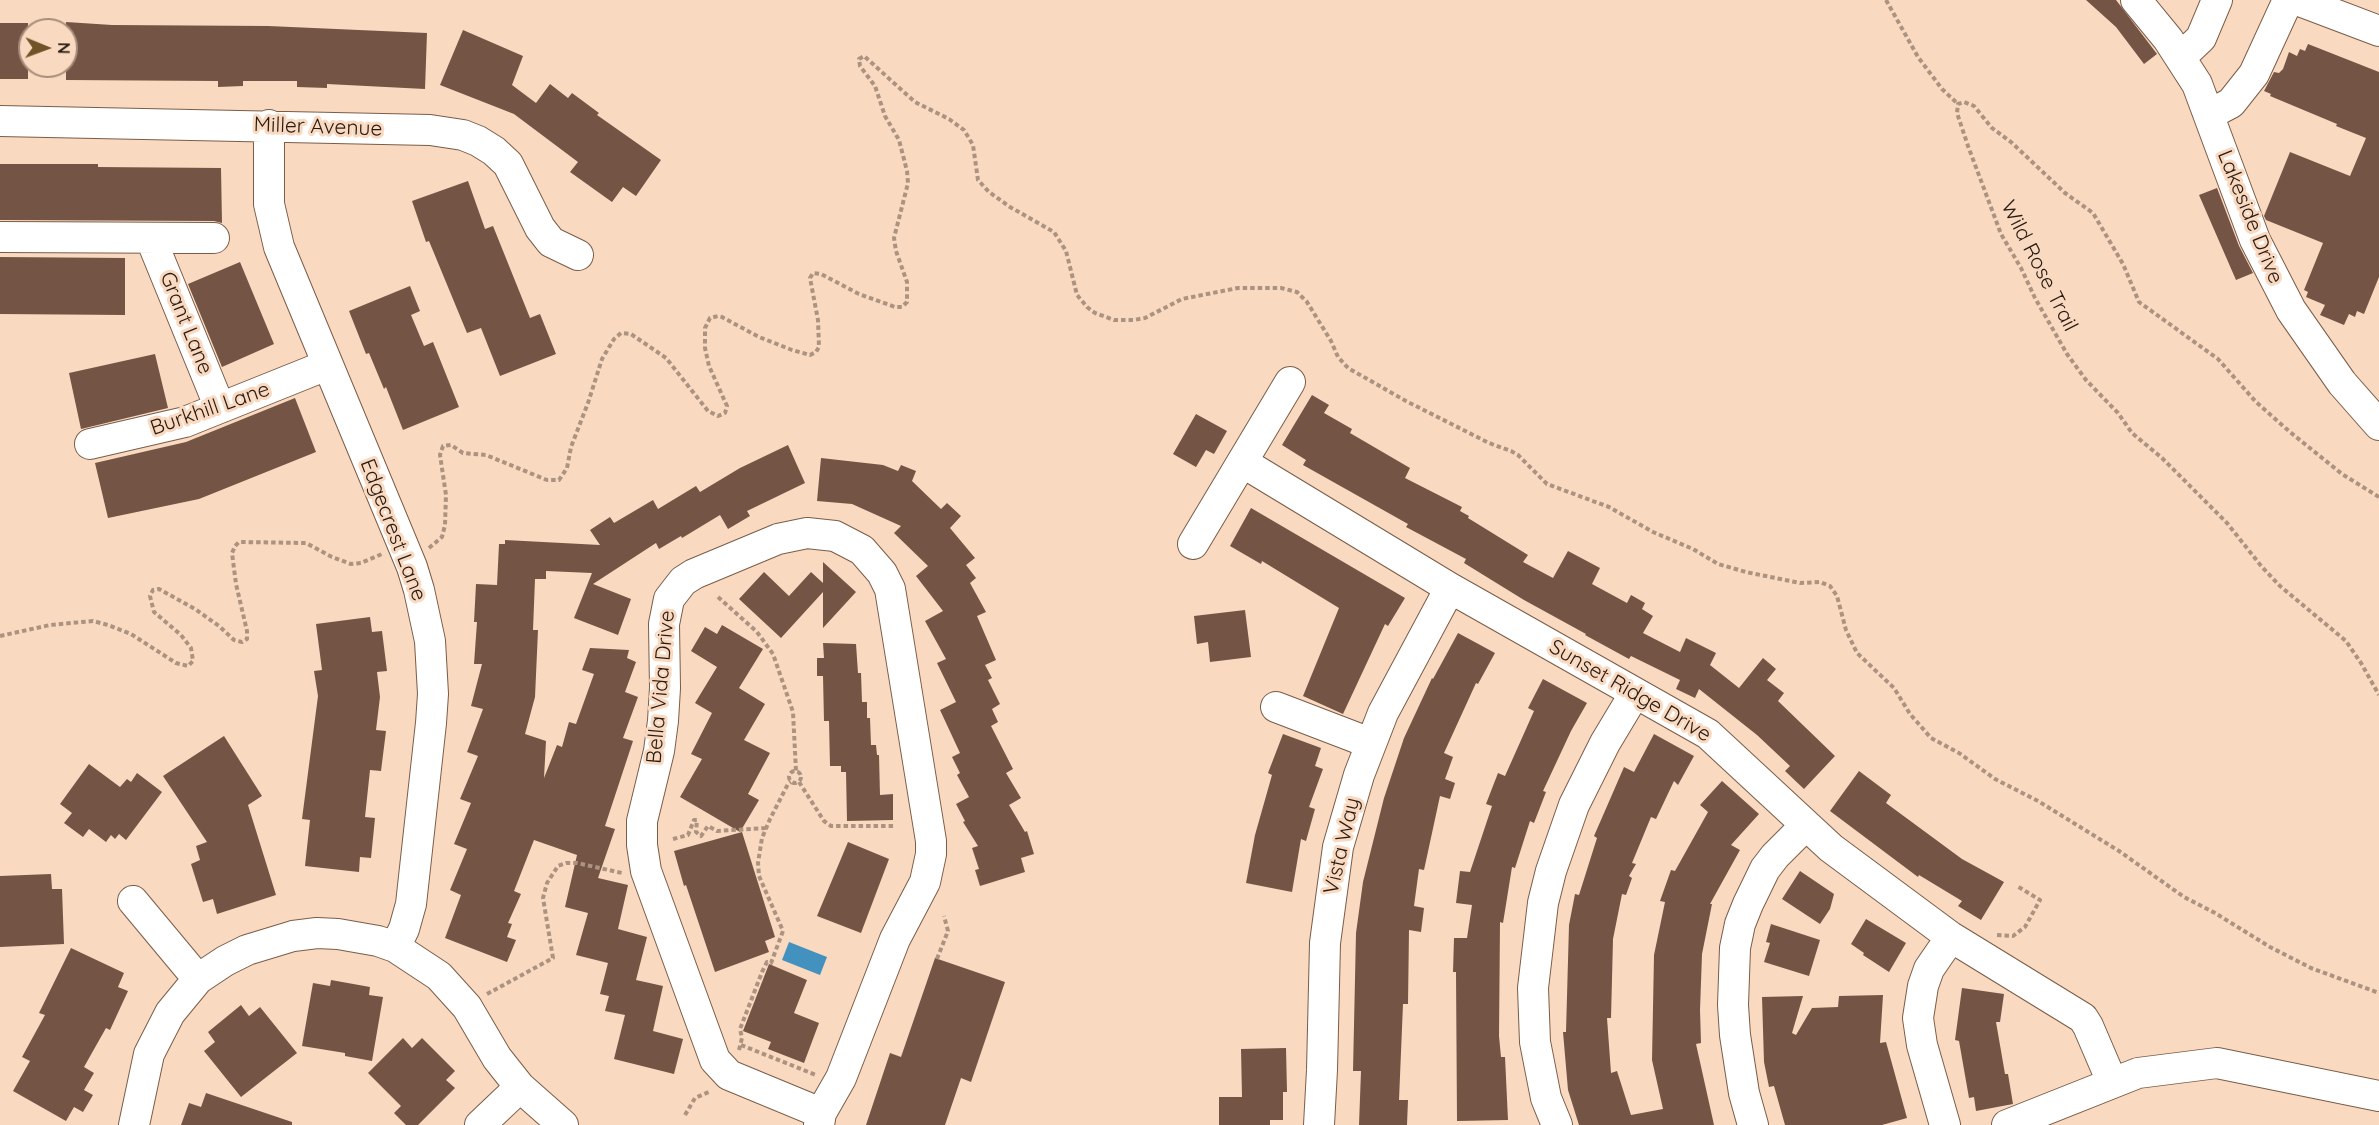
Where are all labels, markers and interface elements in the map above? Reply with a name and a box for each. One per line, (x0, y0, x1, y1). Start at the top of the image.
north arrow (18, 18, 78, 78)
text: N (54, 42, 74, 54)
street label: Miller Avenue (253, 112, 383, 142)
street label: Lakeside Drive (2212, 147, 2288, 287)
street label: Wild Rose Trail (1995, 196, 2083, 336)
street label: Grant Lane (154, 268, 218, 378)
street label: Burkhill Lane (147, 377, 273, 441)
street label: Edgecrest Lane (354, 455, 432, 605)
street label: Bella Vida Drive (642, 609, 680, 765)
street label: Sunset Ridge Drive (1545, 634, 1715, 748)
street label: Vista Way (1319, 795, 1365, 897)

